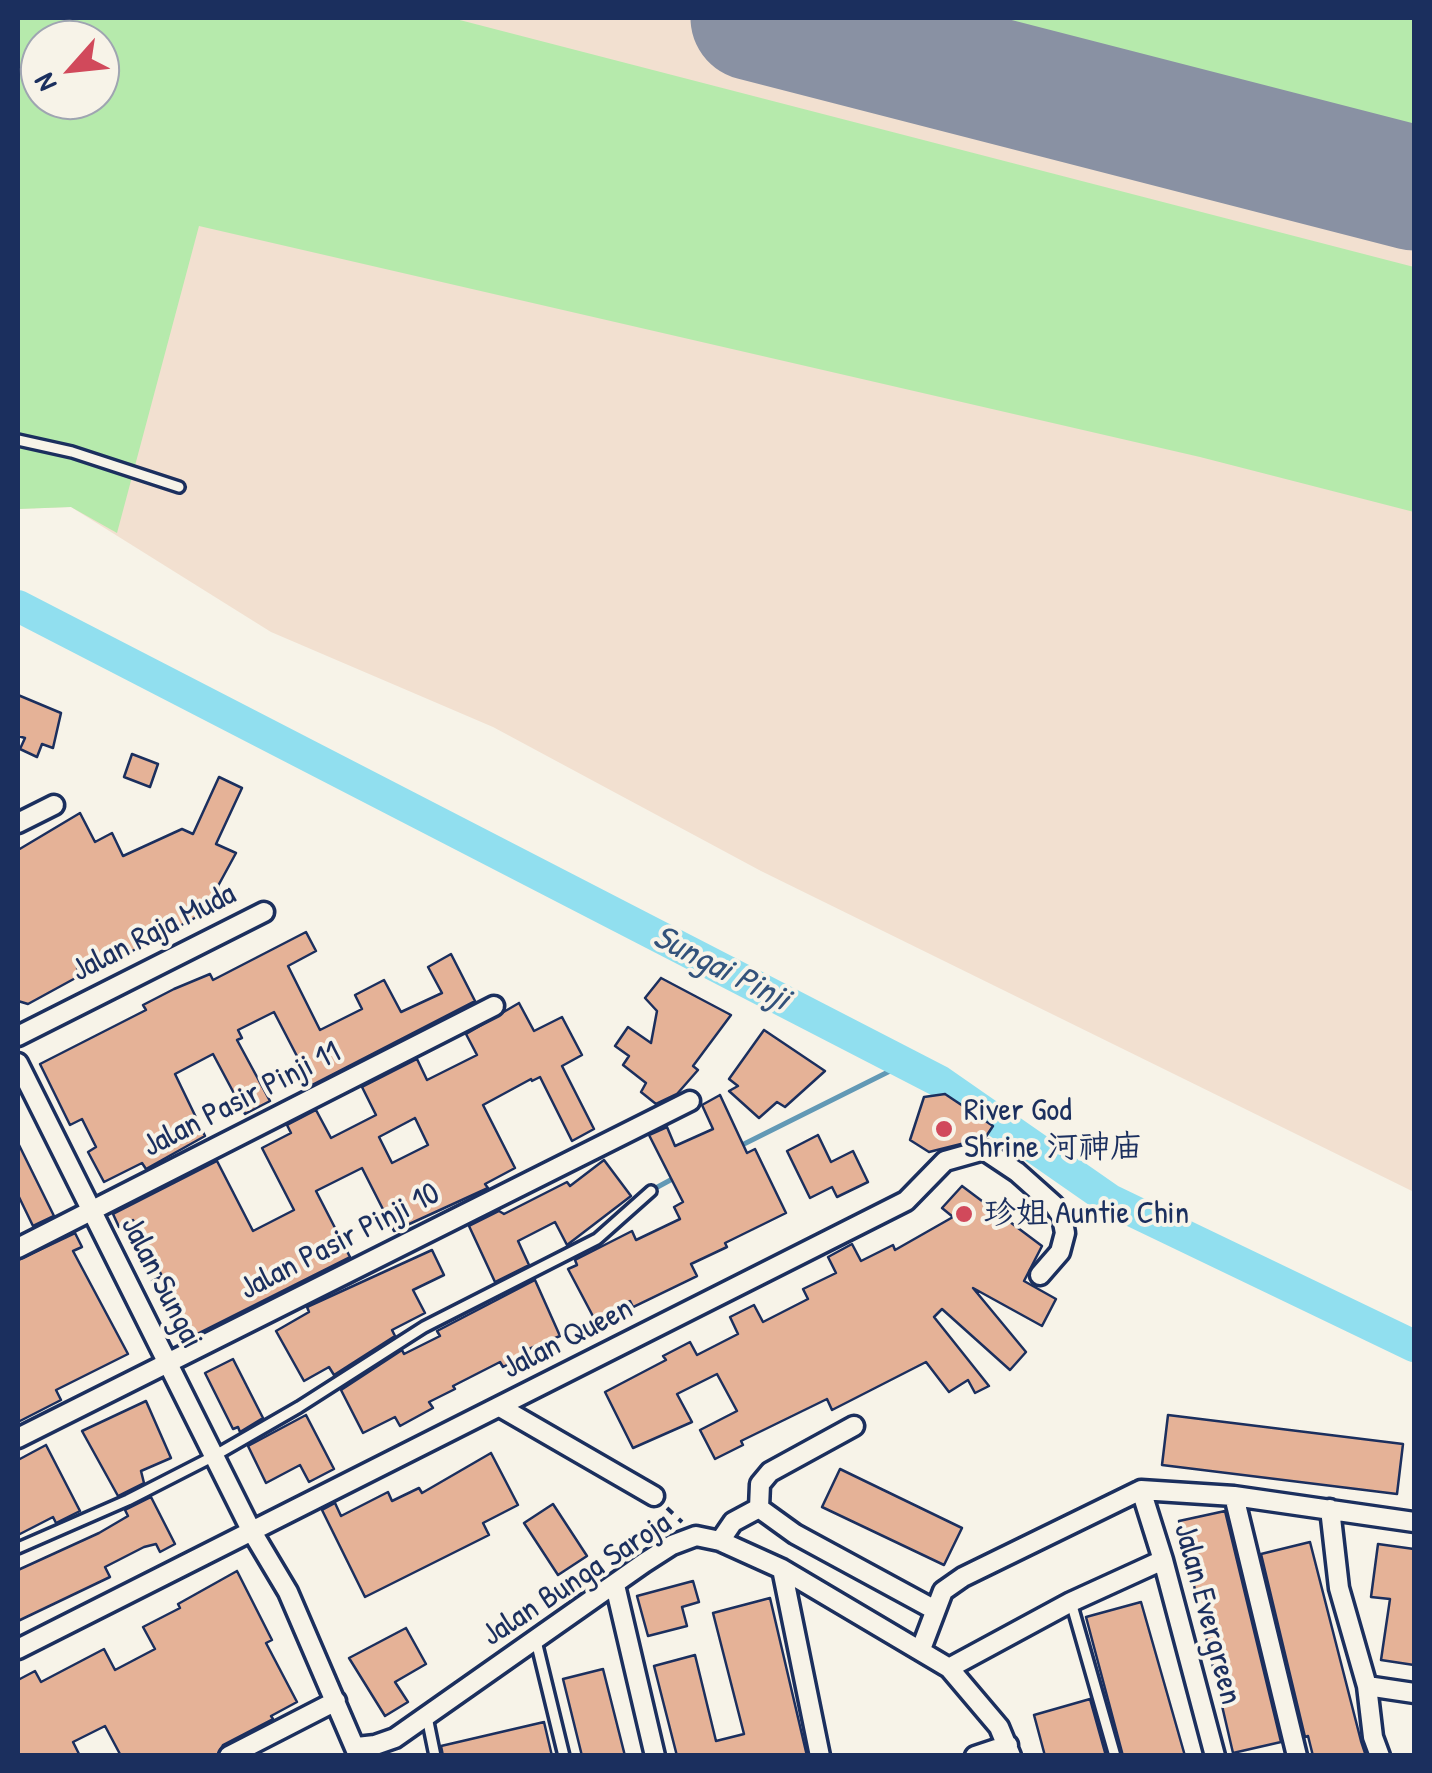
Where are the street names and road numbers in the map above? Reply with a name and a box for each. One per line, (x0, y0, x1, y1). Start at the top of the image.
street label: Jalan Raja Muda (66, 875, 242, 991)
street label: Jalan Pasir Pinji 11 (137, 1034, 347, 1166)
street label: Jalan Pasir Pinji 10 (234, 1175, 446, 1309)
street label: Jalan Sungai (111, 1211, 211, 1355)
street label: Jalan Queen (496, 1290, 640, 1388)
street label: Jalan Bunga Saroja (475, 1505, 679, 1655)
street label: Jalan Evergreen (1164, 1519, 1250, 1709)

